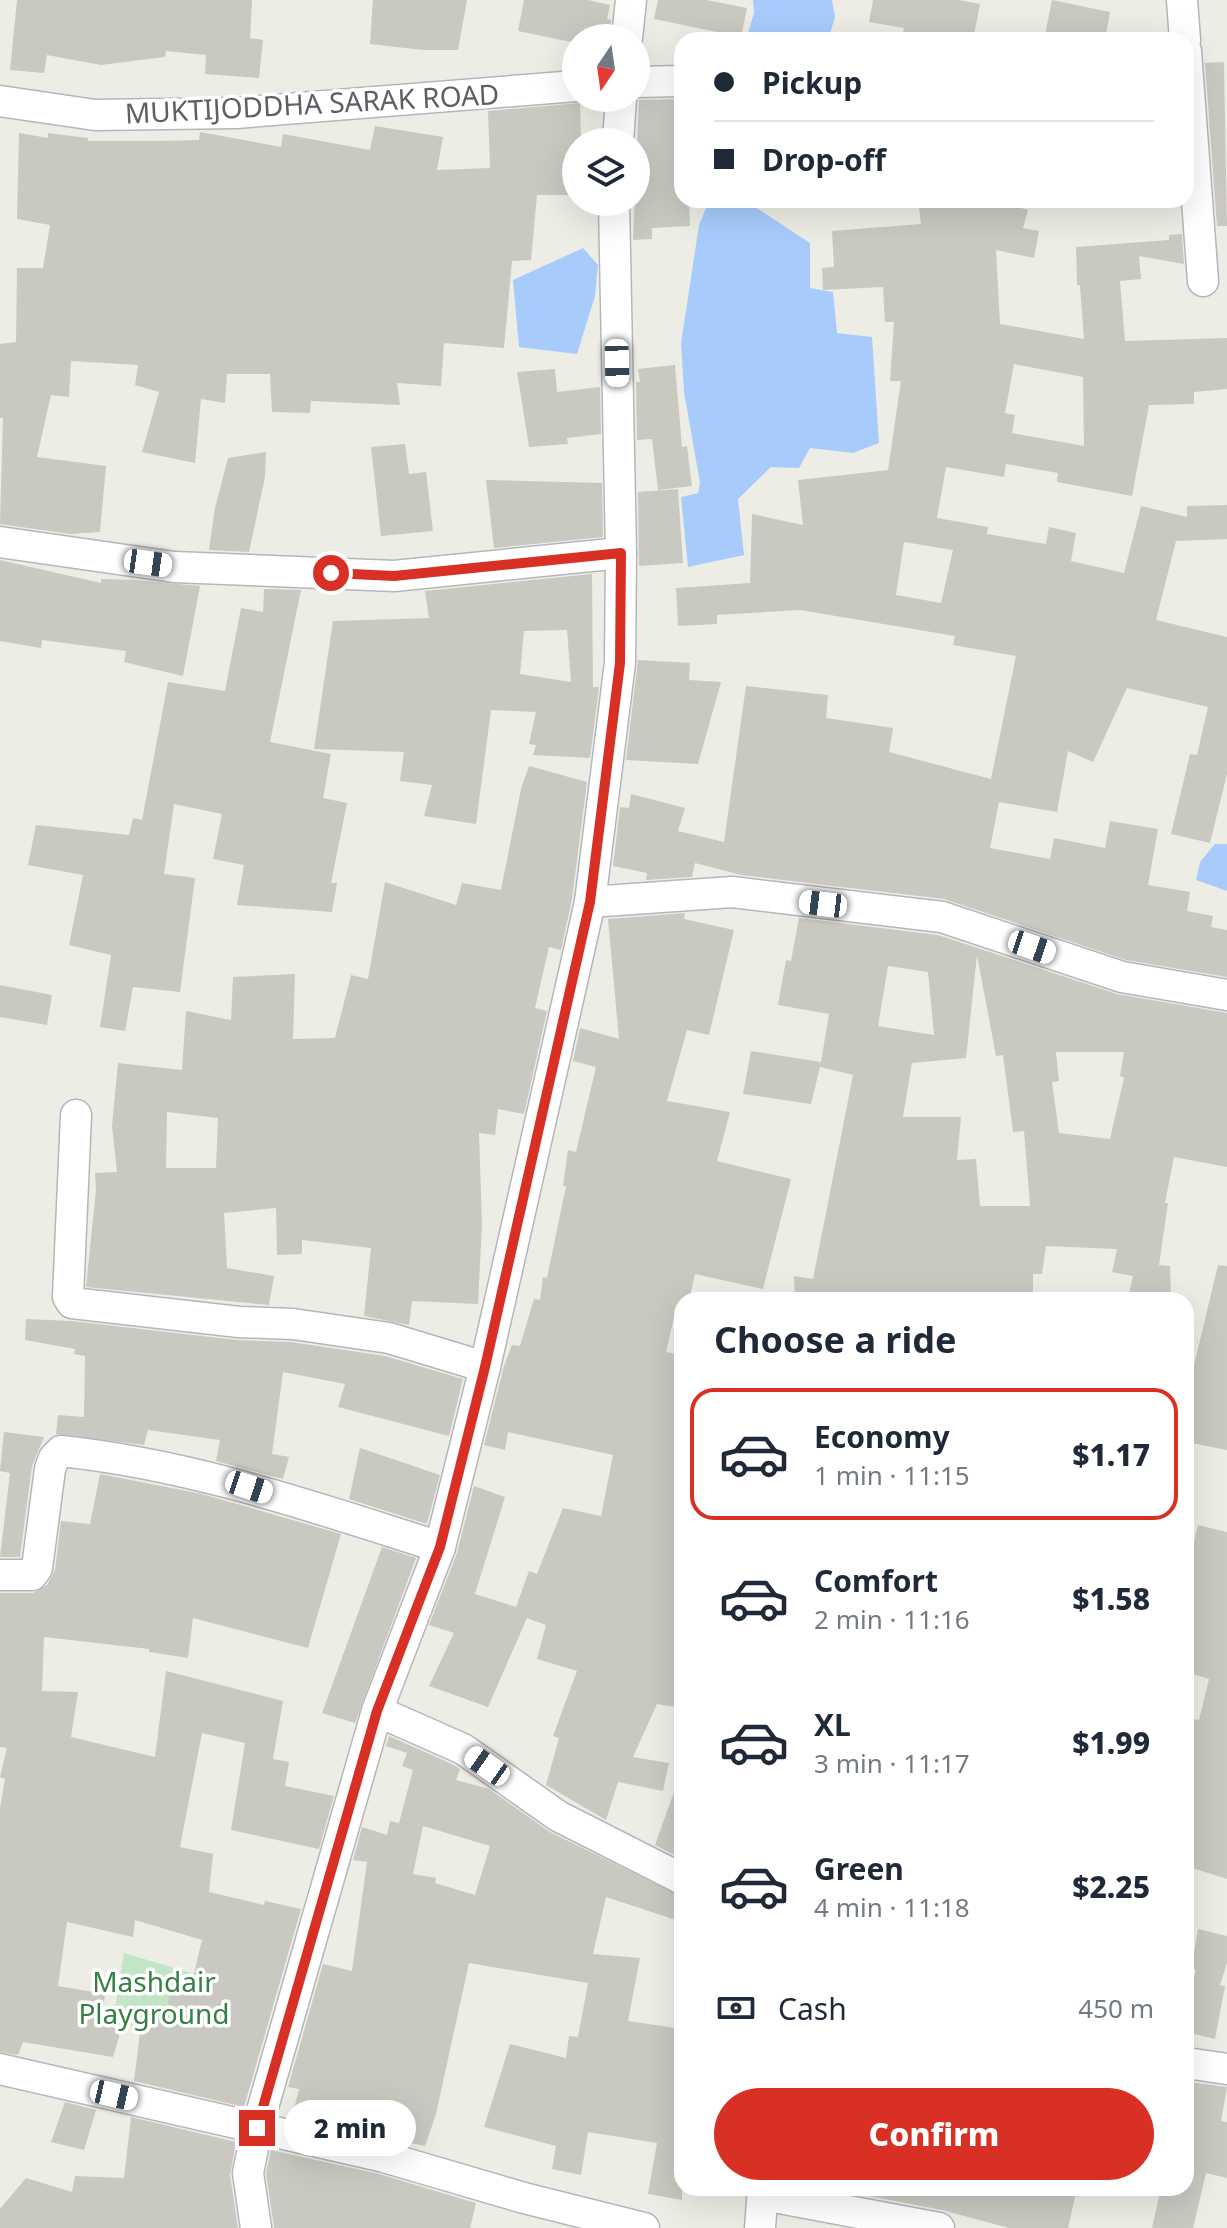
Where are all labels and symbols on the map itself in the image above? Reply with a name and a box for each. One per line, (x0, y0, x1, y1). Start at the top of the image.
north arrow (562, 24, 650, 112)
street label: MUKTIJODDHA SARAK ROAD (124, 74, 500, 132)
car (605, 339, 629, 387)
car (123, 548, 173, 578)
route start (313, 555, 349, 591)
car (798, 889, 848, 919)
car (1005, 928, 1059, 966)
car (222, 1468, 276, 1506)
car (460, 1742, 514, 1790)
park label: Mashdair Playground (78, 1962, 230, 2032)
car (88, 2078, 140, 2112)
callout: 2 min (285, 2100, 417, 2156)
route end (239, 2110, 275, 2146)

